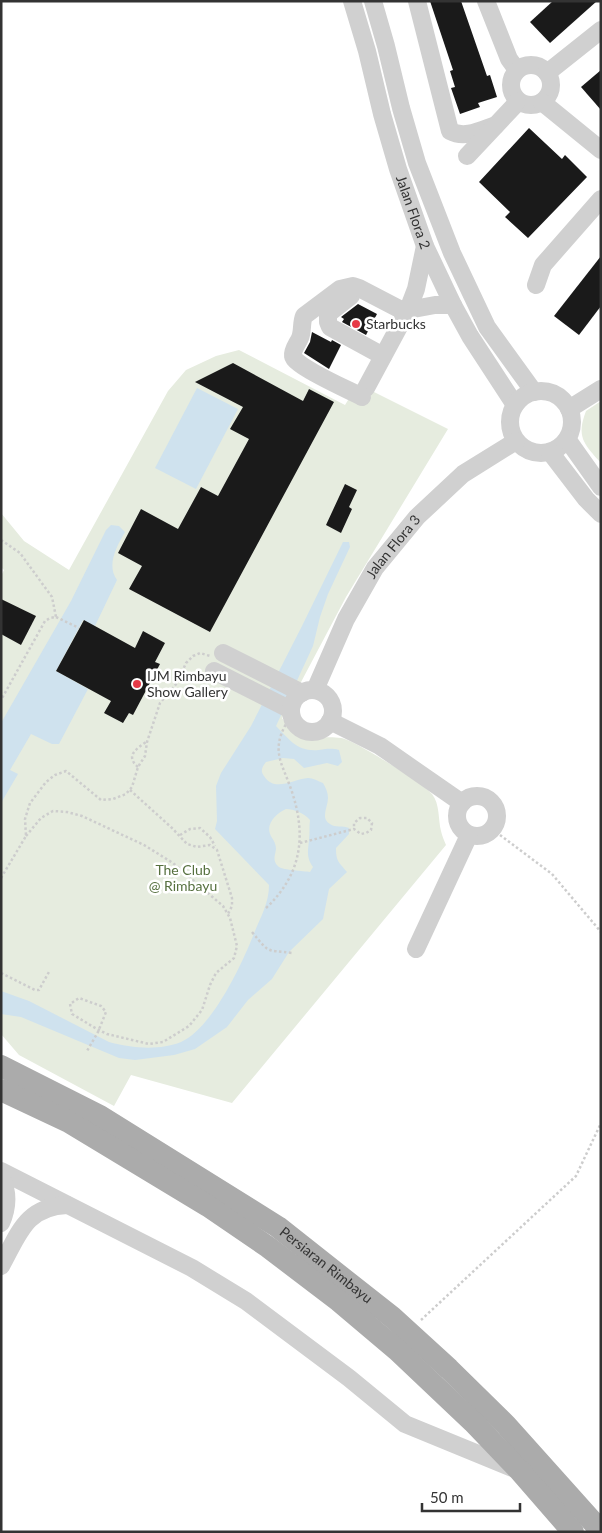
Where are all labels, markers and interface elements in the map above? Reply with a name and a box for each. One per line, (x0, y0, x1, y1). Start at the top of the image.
street label: Jalan Flora 2 (393, 173, 434, 251)
place label: Starbucks (366, 315, 426, 332)
marker: Starbucks (350, 318, 362, 330)
street label: Jalan Flora 3 (362, 511, 423, 581)
place label: IJM Rimbayu Show Gallery (147, 667, 229, 700)
marker: IJM Rimbayu Show Gallery (131, 678, 143, 690)
park label: The Club @ Rimbayu (149, 861, 217, 894)
street label: Persiaran Rimbayu (277, 1223, 376, 1306)
scale bar (422, 1480, 520, 1512)
text: 50 m (430, 1488, 464, 1506)

